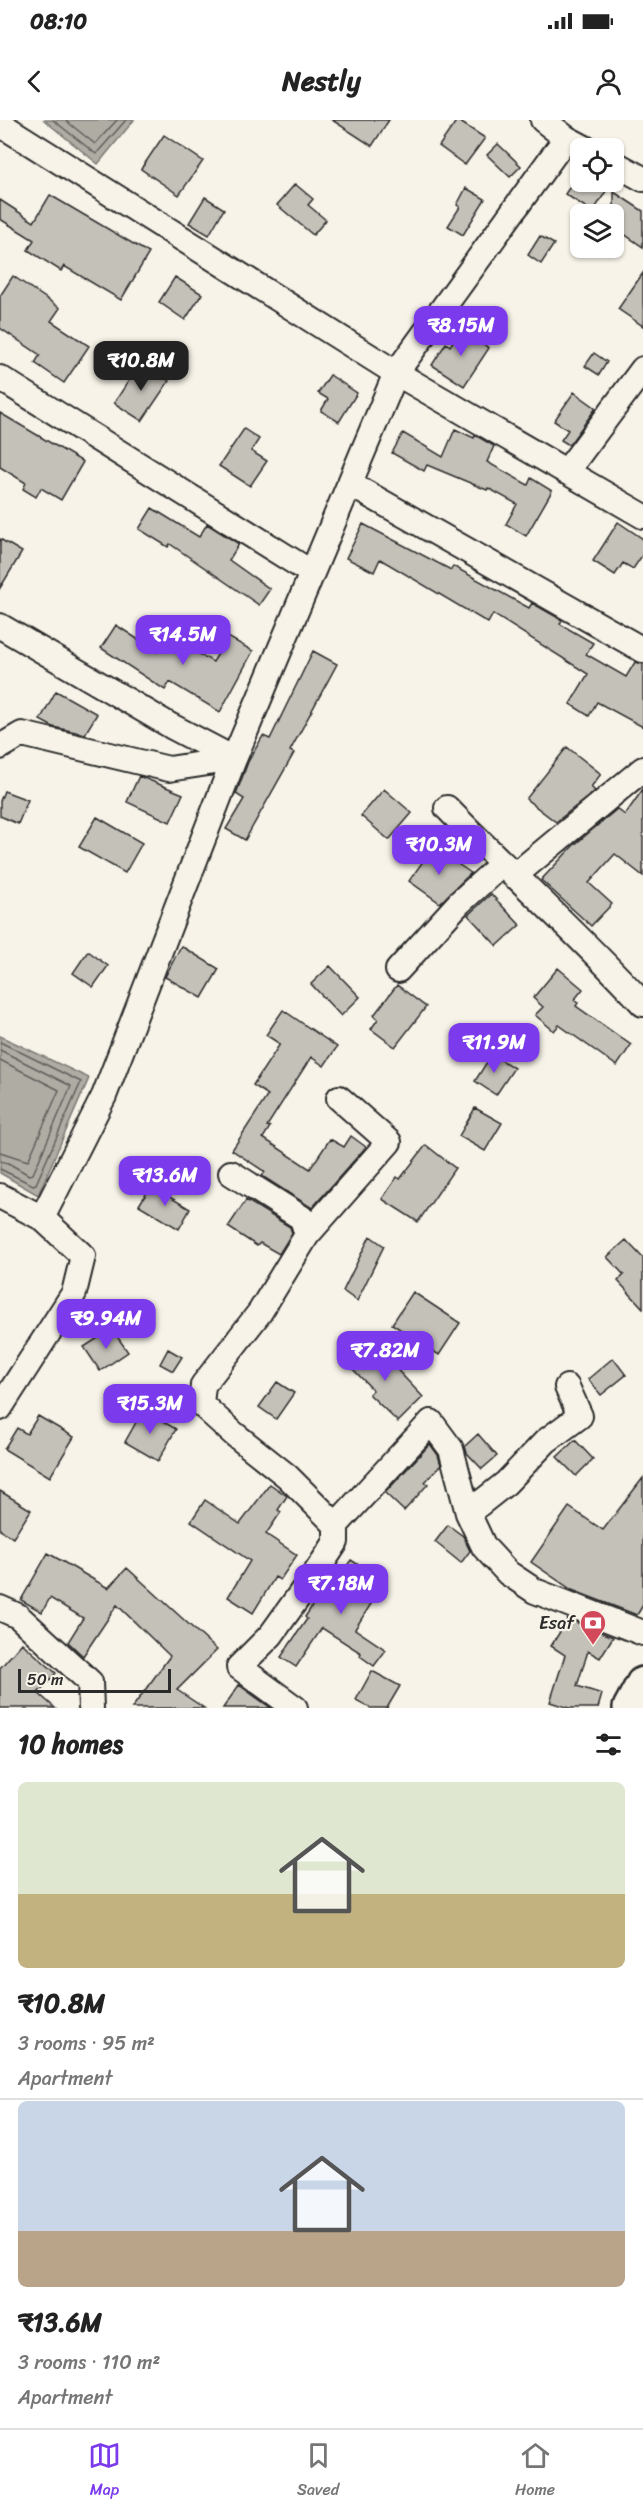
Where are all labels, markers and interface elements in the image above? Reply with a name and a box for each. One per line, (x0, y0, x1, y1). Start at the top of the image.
text: 08:10 (30, 2, 87, 41)
text: Nestly (282, 57, 361, 105)
icon: back (18, 65, 51, 98)
icon: person (592, 65, 625, 98)
map controls (570, 138, 624, 258)
button: locate (570, 138, 624, 192)
button: layers (570, 204, 624, 258)
pin: ₹8.15M (412, 306, 510, 357)
text: ₹8.15M (428, 308, 494, 343)
pin: ₹10.8M (92, 341, 190, 392)
text: ₹10.8M (108, 343, 174, 378)
pin: ₹14.5M (134, 615, 232, 666)
text: ₹14.5M (150, 617, 216, 652)
pin: ₹10.3M (390, 825, 488, 876)
text: ₹10.3M (406, 827, 472, 862)
pin: ₹11.9M (445, 1023, 543, 1074)
text: ₹11.9M (463, 1025, 526, 1060)
pin: ₹13.6M (116, 1156, 214, 1207)
text: ₹13.6M (133, 1158, 197, 1193)
pin: ₹9.94M (57, 1299, 155, 1350)
text: ₹9.94M (71, 1301, 141, 1336)
pin: ₹7.82M (336, 1331, 434, 1382)
text: ₹7.82M (351, 1333, 419, 1368)
pin: ₹15.3M (101, 1384, 199, 1435)
text: ₹15.3M (117, 1386, 183, 1421)
pin: ₹7.18M (292, 1564, 390, 1615)
text: ₹7.18M (308, 1566, 374, 1601)
place label: Esaf (539, 1607, 576, 1639)
bank icon: Esaf (578, 1608, 608, 1646)
text: 50 m (27, 1665, 63, 1694)
scale bar (18, 1666, 171, 1694)
text: 10 homes (18, 1721, 123, 1767)
icon: filters (592, 1728, 625, 1761)
icon: home (268, 1821, 376, 1929)
text: ₹10.8M (18, 1980, 105, 2026)
text: 3 rooms · 95 m² (18, 2026, 155, 2061)
text: Apartment (18, 2061, 112, 2096)
icon: home (268, 2140, 376, 2248)
text: ₹13.6M (18, 2299, 102, 2345)
text: 3 rooms · 110 m² (18, 2345, 160, 2380)
text: Apartment (18, 2380, 112, 2415)
tab: Map (88, 2439, 121, 2504)
tab: Saved (297, 2439, 339, 2504)
tab: Home (515, 2439, 555, 2504)

